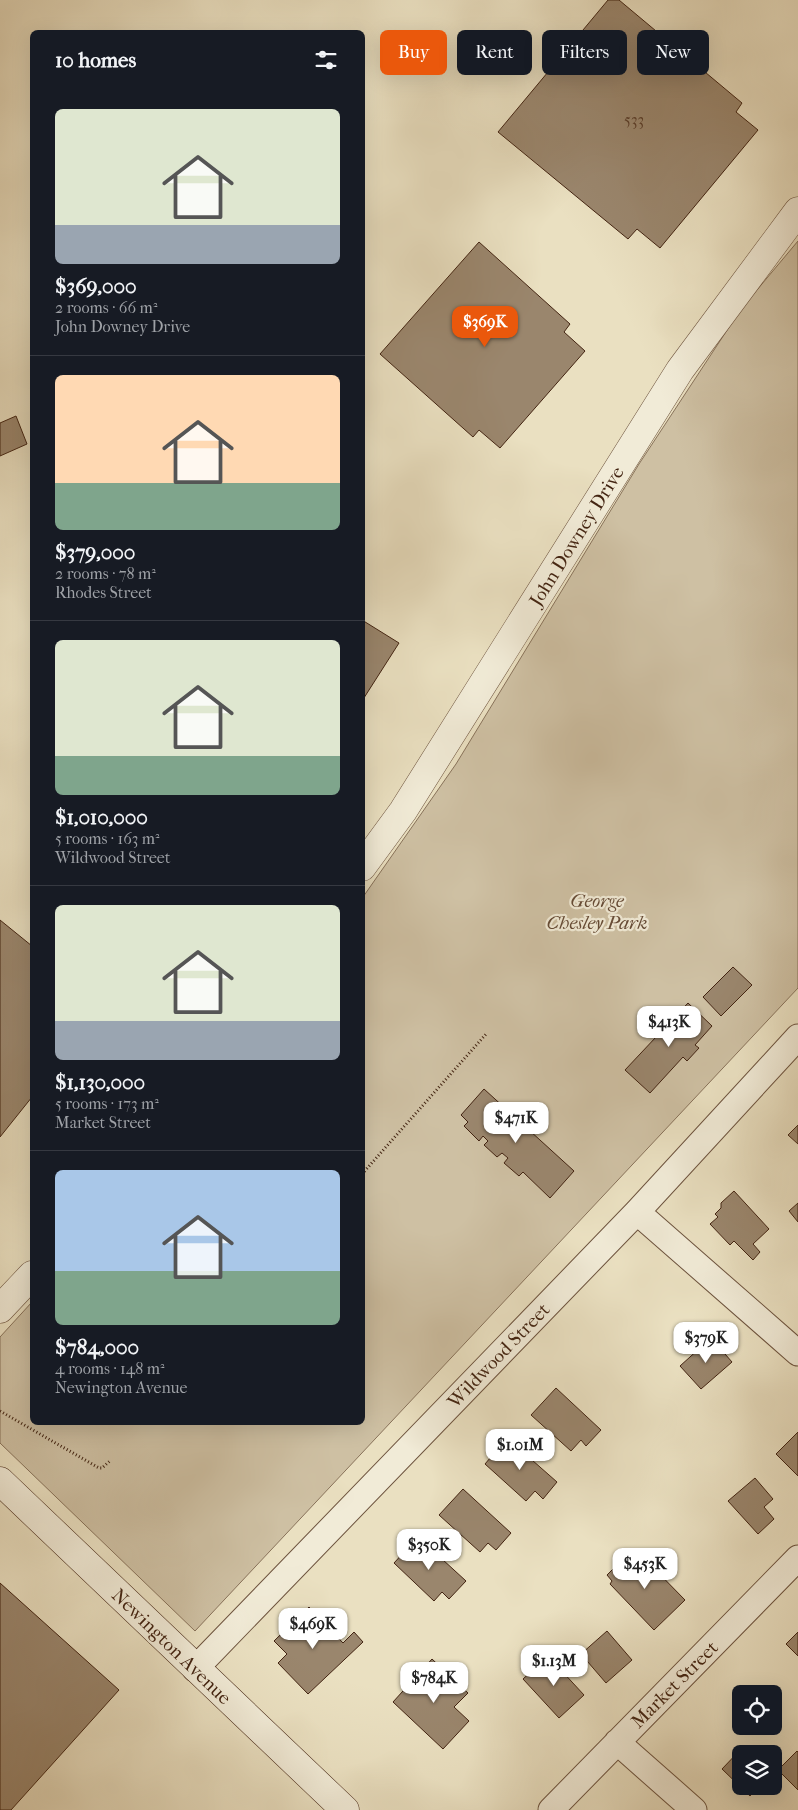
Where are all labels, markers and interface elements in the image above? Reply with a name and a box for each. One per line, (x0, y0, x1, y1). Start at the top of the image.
chip: Buy (380, 30, 447, 75)
chip: Rent (457, 30, 532, 75)
chip: Filters (542, 30, 627, 75)
chip: New (637, 30, 709, 75)
icon: filters (312, 46, 340, 74)
text: 10 homes (55, 48, 136, 72)
house number: 533 (624, 110, 644, 129)
icon: home (153, 142, 243, 232)
text: $369,000 (55, 274, 137, 298)
text: 2 rooms · 66 m² (55, 298, 157, 317)
pin: $369K (450, 306, 520, 348)
text: $369K (463, 312, 507, 331)
text: John Downey Drive (55, 317, 190, 336)
icon: home (153, 407, 243, 497)
street label: John Downey Drive (524, 463, 629, 612)
text: $379,000 (55, 540, 135, 564)
text: 2 rooms · 78 m² (55, 564, 156, 583)
text: Rhodes Street (55, 583, 152, 602)
icon: home (153, 672, 243, 762)
text: $1,010,000 (55, 805, 148, 829)
text: 5 rooms · 163 m² (55, 829, 160, 848)
text: Wildwood Street (55, 848, 170, 867)
park label: George Chesley Park (546, 890, 648, 934)
icon: home (153, 937, 243, 1027)
pin: $413K (634, 1006, 704, 1048)
text: $413K (648, 1012, 690, 1031)
text: $1,130,000 (55, 1070, 145, 1094)
text: 5 rooms · 173 m² (55, 1094, 159, 1113)
pin: $471K (481, 1102, 551, 1144)
text: $471K (495, 1108, 537, 1127)
text: Market Street (55, 1113, 151, 1132)
icon: home (153, 1202, 243, 1292)
street label: Wildwood Street (442, 1299, 554, 1413)
pin: $379K (671, 1322, 741, 1364)
text: $379K (684, 1328, 728, 1347)
text: $784,000 (55, 1335, 139, 1359)
text: 4 rooms · 148 m² (55, 1359, 164, 1378)
text: Newington Avenue (55, 1378, 187, 1397)
pin: $1.01M (479, 1428, 561, 1471)
text: $1.01M (497, 1435, 543, 1454)
pin: $350K (394, 1528, 464, 1571)
text: $350K (408, 1535, 450, 1554)
pin: $453K (610, 1548, 680, 1590)
text: $453K (624, 1554, 666, 1573)
street label: Newington Avenue (107, 1584, 236, 1709)
pin: $469K (278, 1608, 348, 1650)
text: $469K (290, 1614, 336, 1633)
street label: Market Street (627, 1636, 723, 1733)
pin: $1.13M (513, 1644, 595, 1687)
text: $1.13M (532, 1651, 576, 1670)
pin: $784K (399, 1662, 469, 1704)
text: $784K (411, 1668, 457, 1687)
map controls (732, 1685, 782, 1795)
button: locate (732, 1685, 782, 1735)
button: layers (732, 1745, 782, 1795)

